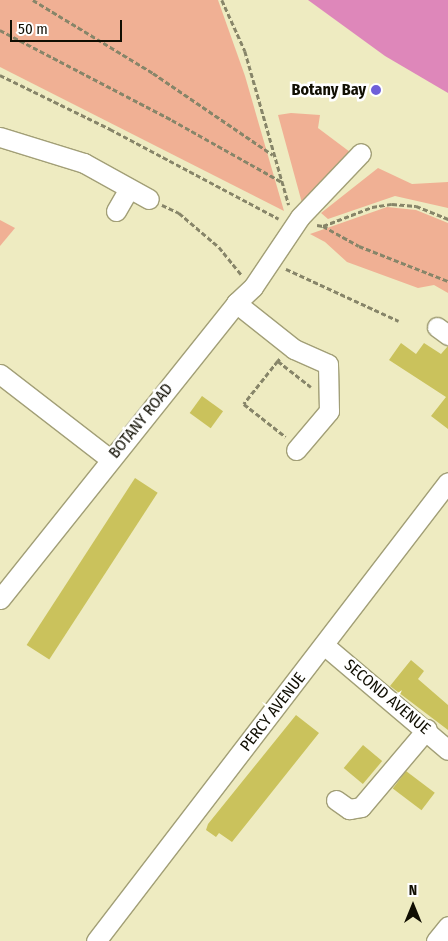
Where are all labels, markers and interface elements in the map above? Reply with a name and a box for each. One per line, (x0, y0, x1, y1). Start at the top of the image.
scale bar (12, 10, 125, 42)
text: 50 m (18, 20, 48, 38)
place label: Botany Bay (292, 80, 366, 100)
marker: Botany Bay (370, 84, 382, 96)
street label: BOTANY ROAD (105, 380, 177, 462)
street label: SECOND AVENUE (340, 655, 434, 739)
street label: PERCY AVENUE (236, 669, 310, 755)
north arrow (388, 881, 438, 931)
text: N (409, 882, 417, 899)

